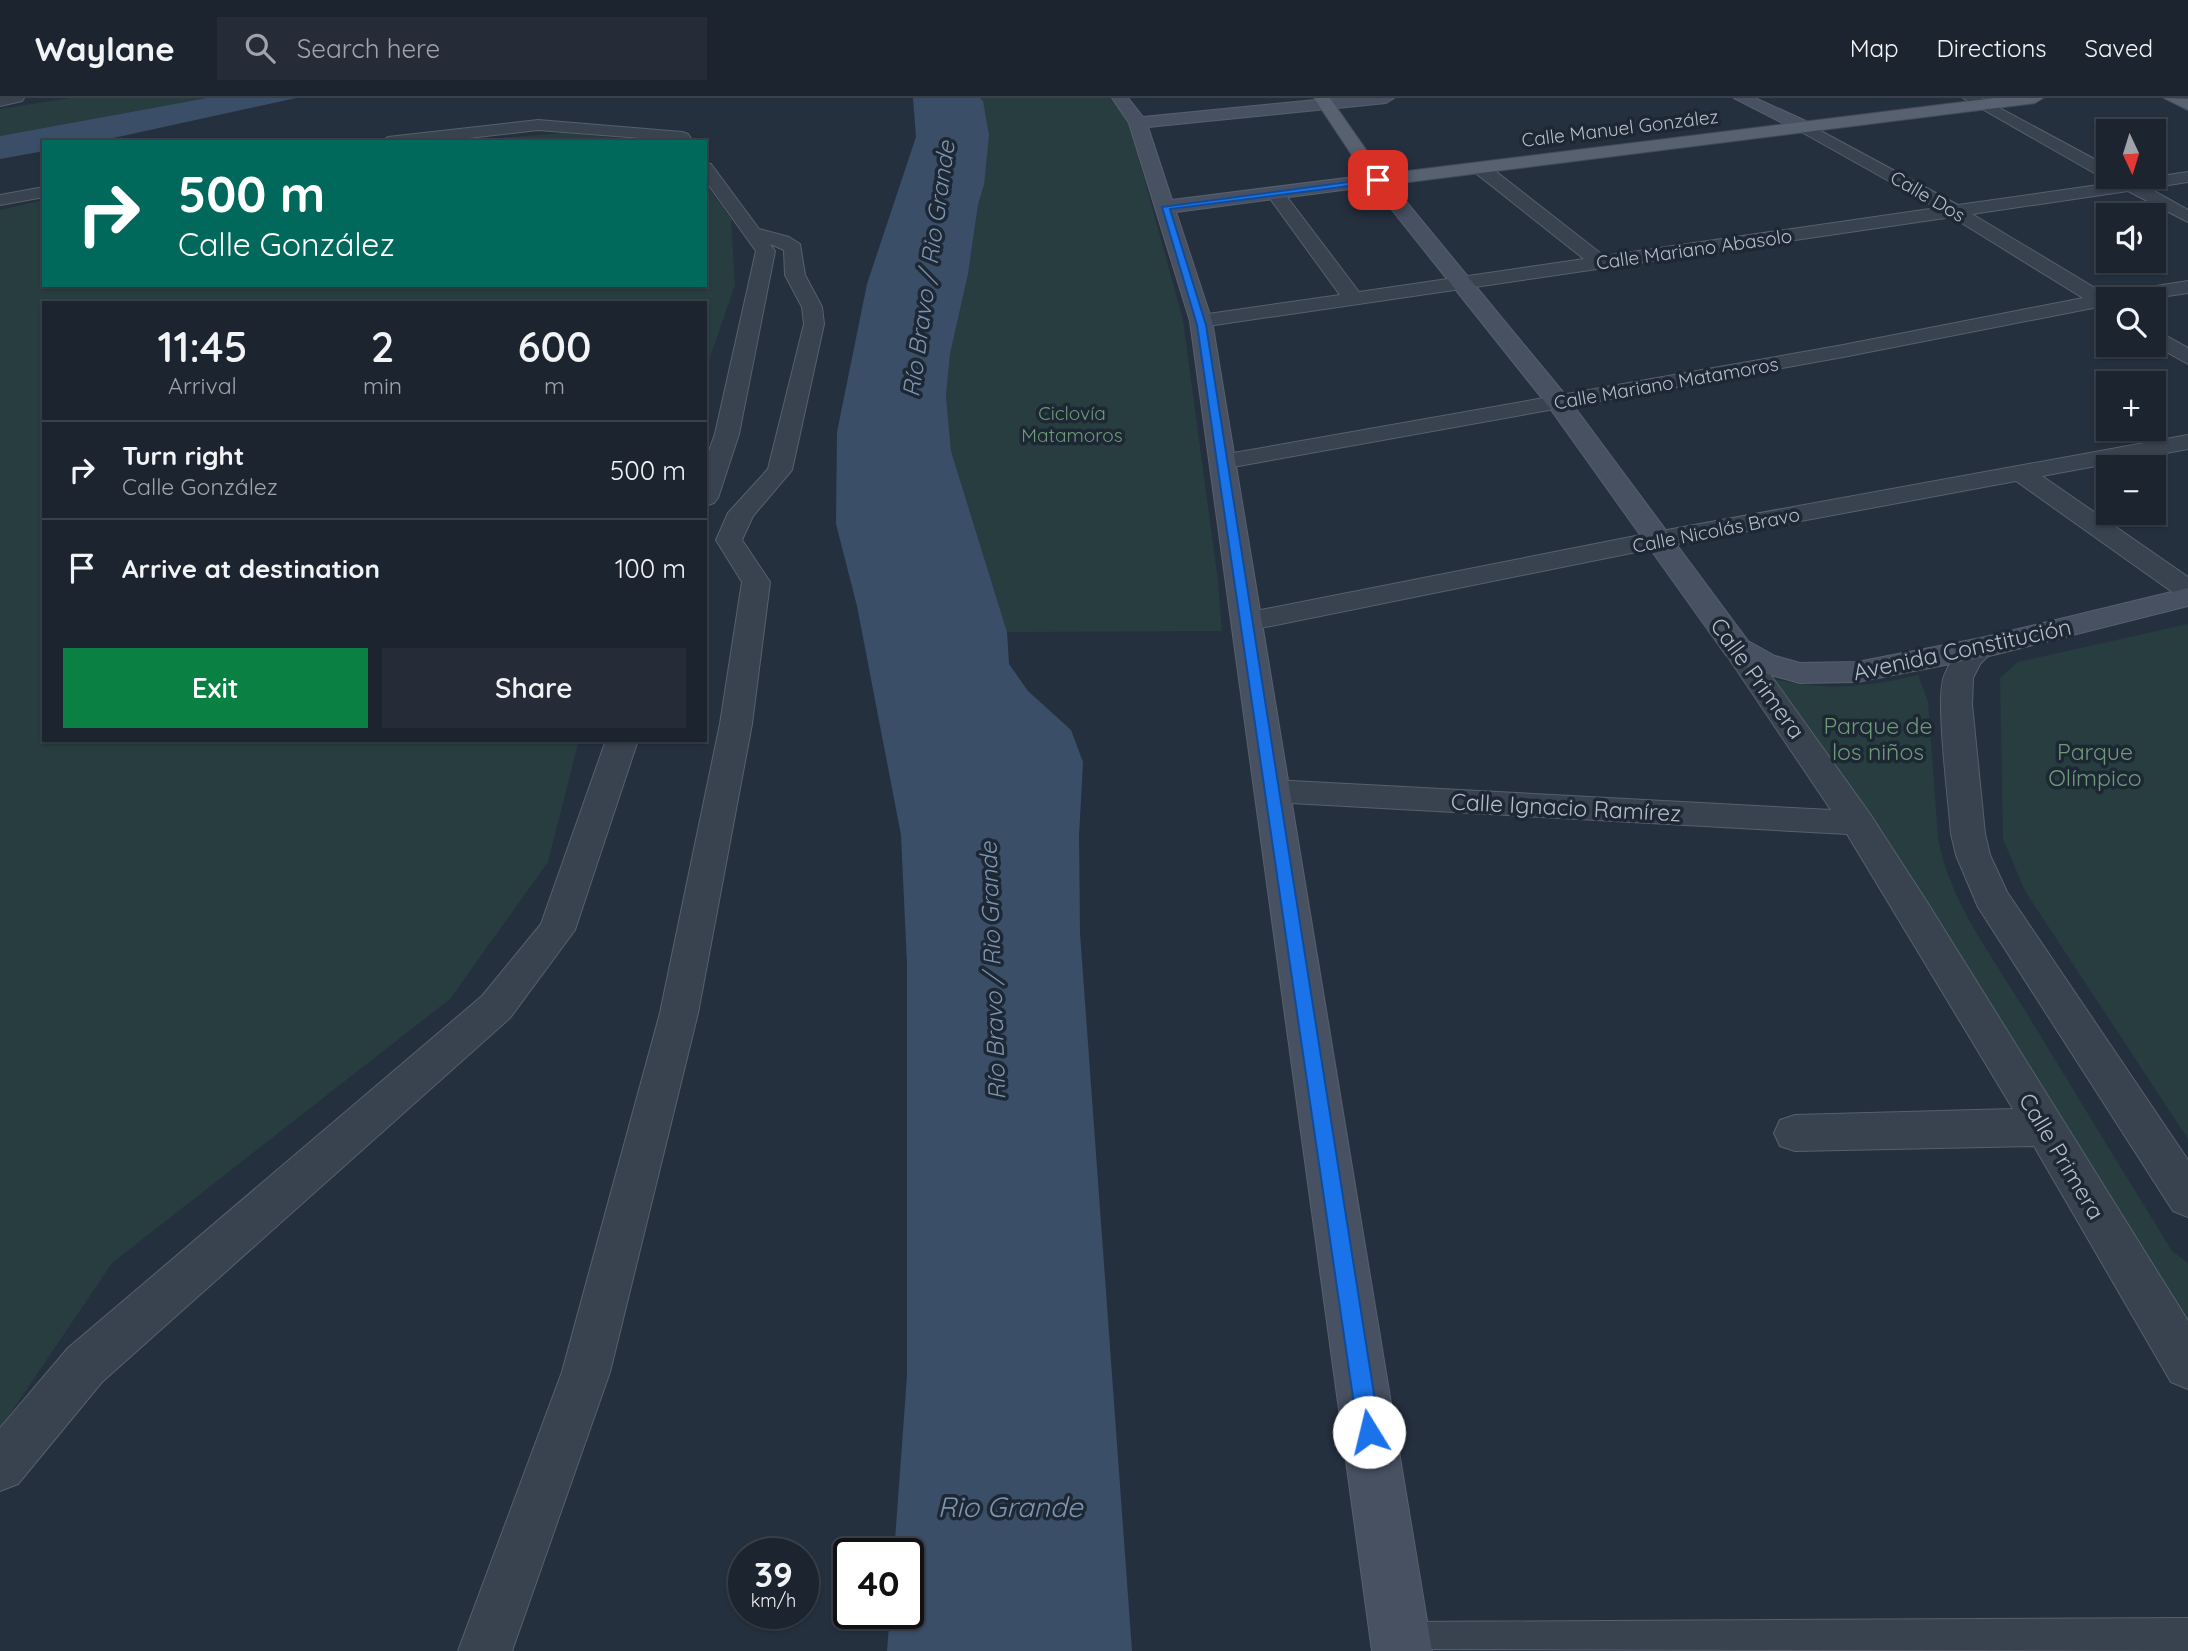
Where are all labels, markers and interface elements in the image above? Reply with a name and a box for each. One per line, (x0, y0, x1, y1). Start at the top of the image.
search box (217, 17, 707, 80)
text: Waylane (35, 28, 175, 69)
icon: search (241, 29, 279, 67)
text: Search here (297, 32, 440, 65)
text: Map (1850, 33, 1899, 63)
text: Directions (1937, 33, 2047, 63)
text: Saved (2085, 33, 2153, 63)
street label: Calle Manuel González (1520, 104, 1720, 152)
north arrow (2096, 119, 2166, 189)
map controls (2096, 119, 2166, 525)
water label: Río Bravo / Rio Grande (895, 138, 961, 399)
pin (1348, 150, 1408, 210)
icon: arrive (1359, 161, 1397, 199)
text: 500 m (178, 163, 325, 224)
street label: Calle Dos (1886, 165, 1970, 227)
icon: right (63, 168, 154, 259)
button: sound (2096, 203, 2166, 273)
street label: Calle Mariano Abasolo (1595, 223, 1793, 275)
text: Calle González (178, 224, 395, 264)
button: search (2096, 287, 2166, 357)
text: 11:45 (157, 320, 248, 373)
text: 2 (371, 320, 394, 373)
text: 600 (517, 320, 592, 373)
street label: Calle Mariano Matamoros (1552, 351, 1780, 415)
text: Arrival (168, 371, 237, 400)
text: min (363, 371, 402, 400)
text: m (544, 371, 565, 400)
button: + (2096, 371, 2166, 441)
park label: Ciclovía Matamoros (1021, 401, 1123, 447)
text: Turn right (122, 439, 244, 472)
icon: right (63, 451, 101, 489)
text: 500 m (610, 454, 686, 487)
button: − (2096, 455, 2166, 525)
text: Calle González (122, 472, 278, 501)
street label: Calle Nicolás Bravo (1630, 502, 1802, 558)
icon: arrive (63, 549, 101, 587)
text: Arrive at destination (122, 552, 380, 585)
text: 100 m (615, 552, 686, 585)
street label: Calle Primera (1704, 612, 1812, 744)
street label: Avenida Constitución (1850, 612, 2074, 686)
button: Exit (63, 648, 368, 728)
button: Share (382, 648, 686, 728)
park label: Parque de los niños (1823, 711, 1933, 766)
park label: Parque Olímpico (2048, 737, 2142, 792)
street label: Calle Ignacio Ramírez (1450, 786, 1682, 828)
water label: Río Bravo / Rio Grande (972, 840, 1011, 1101)
street label: Calle Primera (2013, 1087, 2111, 1225)
position arrow (1332, 1395, 1406, 1469)
water label: Rio Grande (937, 1489, 1084, 1524)
speed limit sign: 40 (833, 1538, 924, 1629)
text: 39 (754, 1552, 793, 1596)
text: km/h (751, 1589, 796, 1612)

